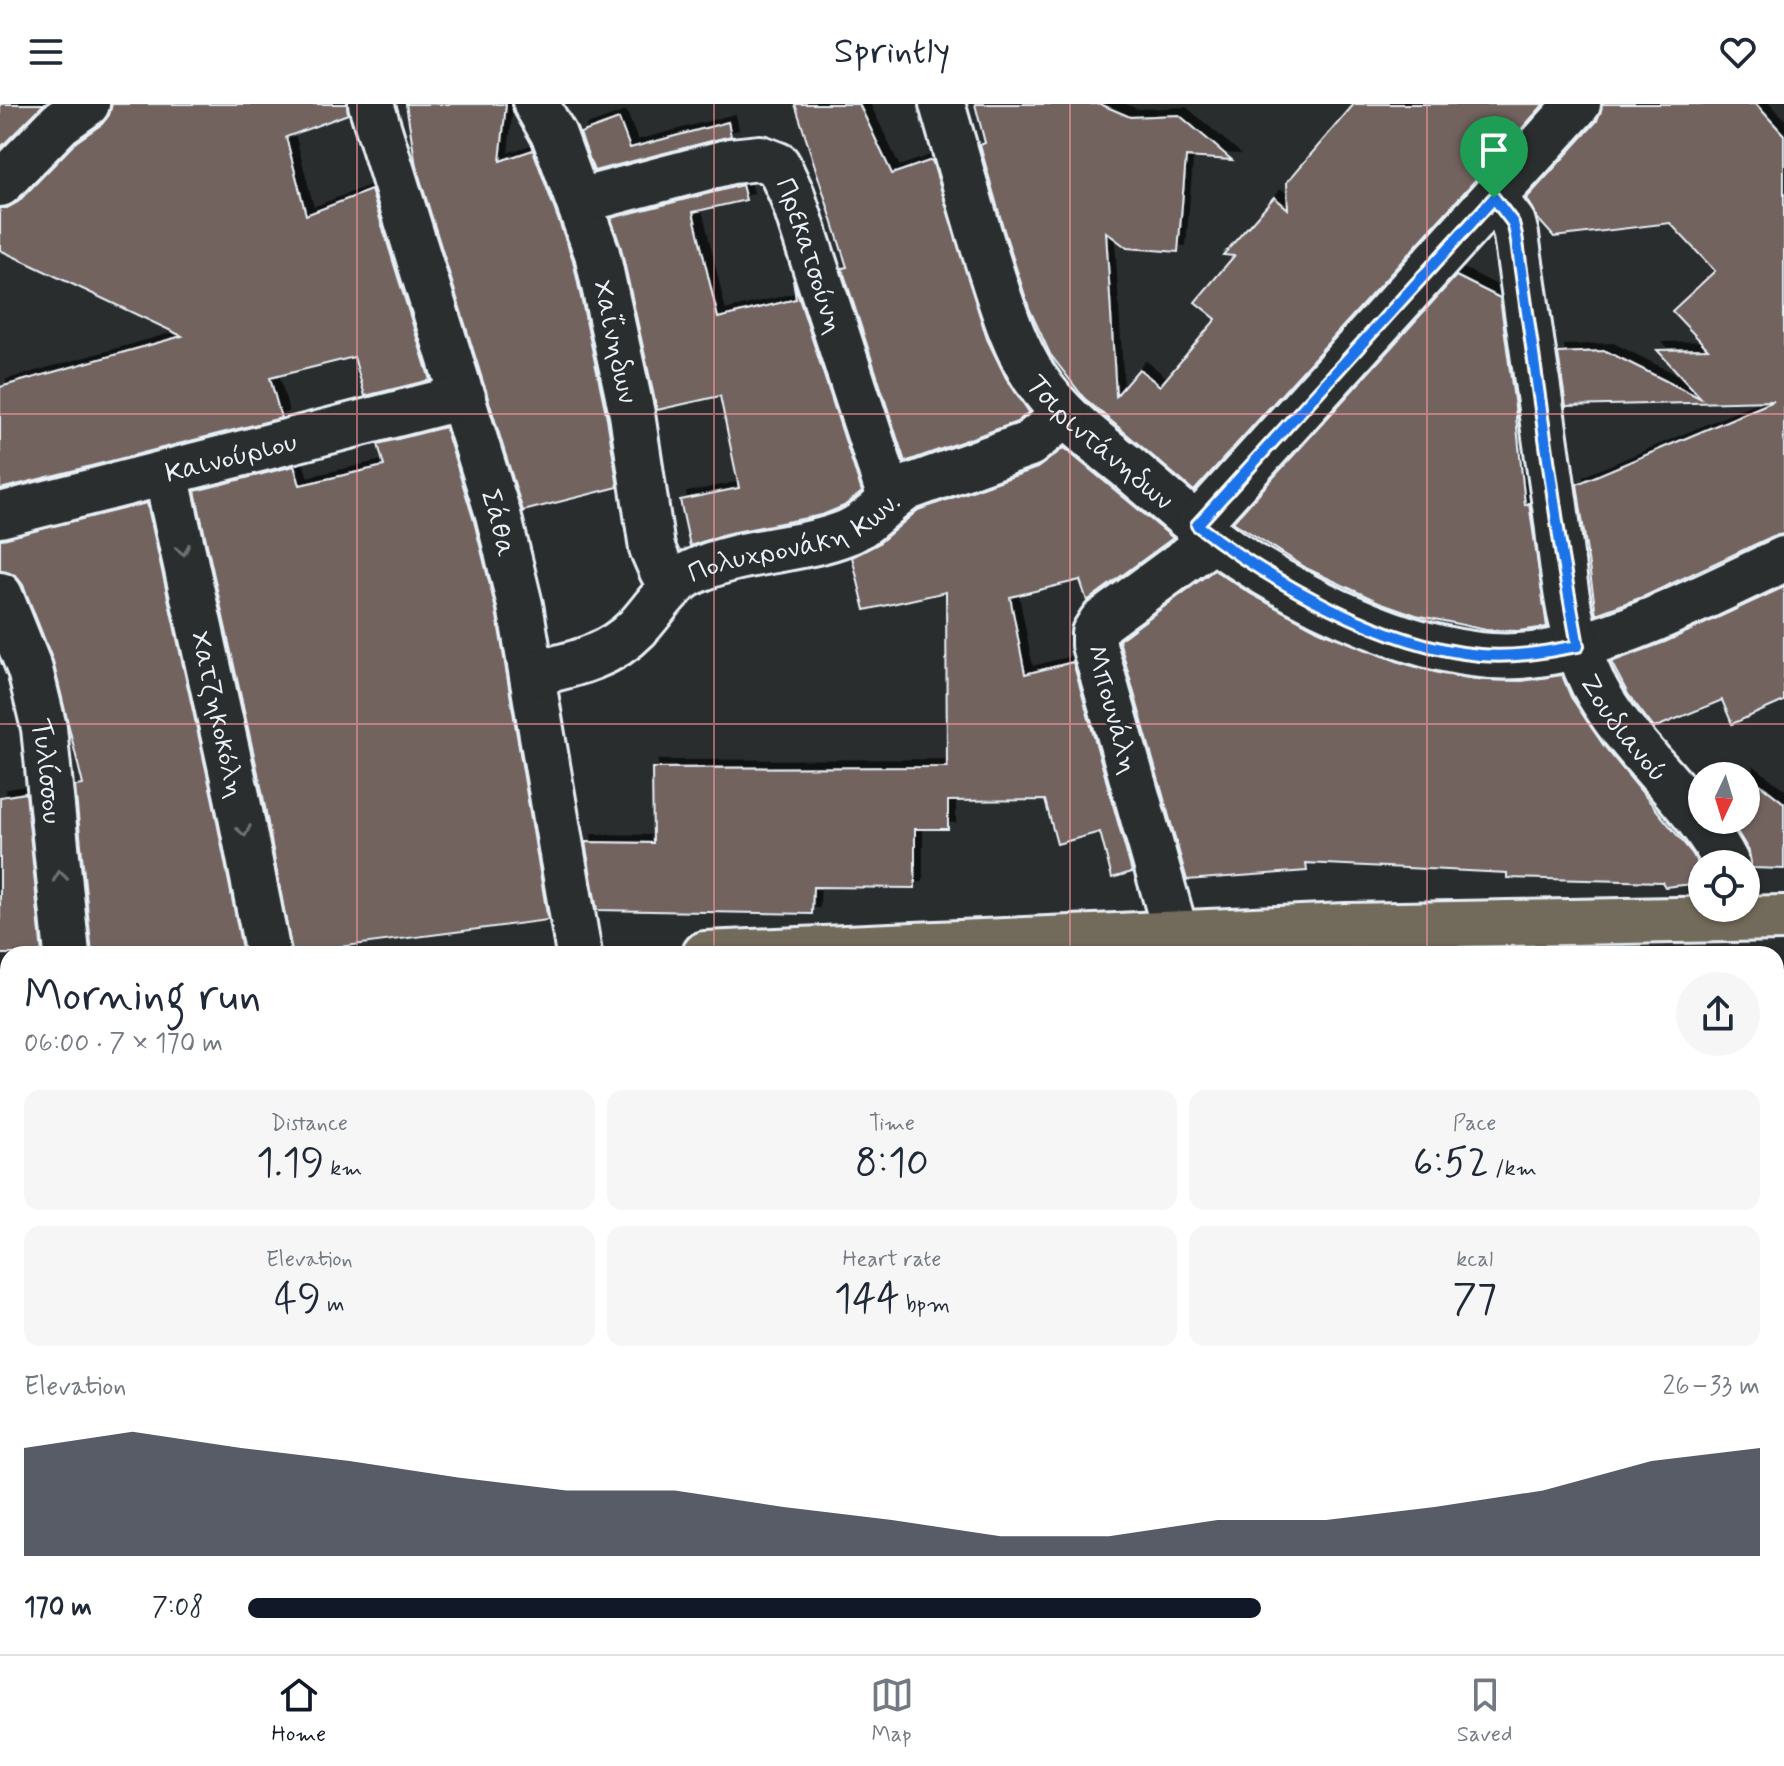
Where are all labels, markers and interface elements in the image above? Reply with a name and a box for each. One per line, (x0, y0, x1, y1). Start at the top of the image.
text: Sprintly (834, 29, 950, 76)
icon: menu (24, 30, 68, 74)
icon: heart (1716, 30, 1760, 74)
pin (1460, 116, 1528, 198)
icon: arrive (1472, 128, 1516, 172)
street label: Πρεκατσούνη (765, 172, 852, 339)
street label: Χαΐνηδων (582, 277, 645, 407)
street label: Τσιριντάνηδων (1017, 368, 1180, 519)
street label: Καινούριου (162, 424, 301, 493)
street label: Πολυχρονάκη Κων. (682, 484, 909, 593)
street label: Σάθα (470, 485, 524, 561)
one-way arrow (174, 543, 191, 556)
street label: Χατζηκοκόλη (180, 628, 253, 802)
street label: Μπουνάλη (1077, 641, 1147, 778)
street label: Ζουδιανού (1570, 668, 1675, 791)
street label: Τυλίσσου (21, 715, 70, 826)
north arrow (1688, 762, 1760, 834)
map controls (1688, 762, 1760, 922)
one-way arrow (235, 825, 252, 838)
button: locate (1688, 850, 1760, 922)
one-way arrow (51, 869, 68, 882)
text: Morning run (24, 968, 261, 1026)
button: share (1676, 972, 1760, 1056)
text: 06:00 · 7 × 170 m (24, 1027, 223, 1061)
text: Distance (271, 1110, 348, 1138)
text: Time (869, 1110, 915, 1138)
text: Pace (1453, 1110, 1497, 1138)
text: 1.19 (256, 1138, 324, 1190)
text: 8:10 (855, 1138, 929, 1190)
text: 6:52 (1413, 1138, 1489, 1190)
text: km (324, 1155, 362, 1183)
text: /km (1489, 1155, 1537, 1183)
text: Elevation (266, 1246, 353, 1274)
text: Heart rate (843, 1246, 941, 1274)
text: kcal (1456, 1246, 1493, 1274)
text: 49 (274, 1274, 321, 1326)
text: 144 (834, 1274, 900, 1326)
text: 77 (1452, 1274, 1497, 1326)
text: m (321, 1291, 345, 1319)
text: bpm (900, 1291, 950, 1319)
text: Elevation (24, 1370, 126, 1404)
text: 26–33 m (1662, 1370, 1760, 1404)
text: 170 m (24, 1591, 92, 1625)
text: 7:08 (152, 1591, 204, 1625)
tab: Home (272, 1673, 326, 1749)
tab: Map (870, 1673, 914, 1749)
tab: Saved (1457, 1673, 1512, 1749)

